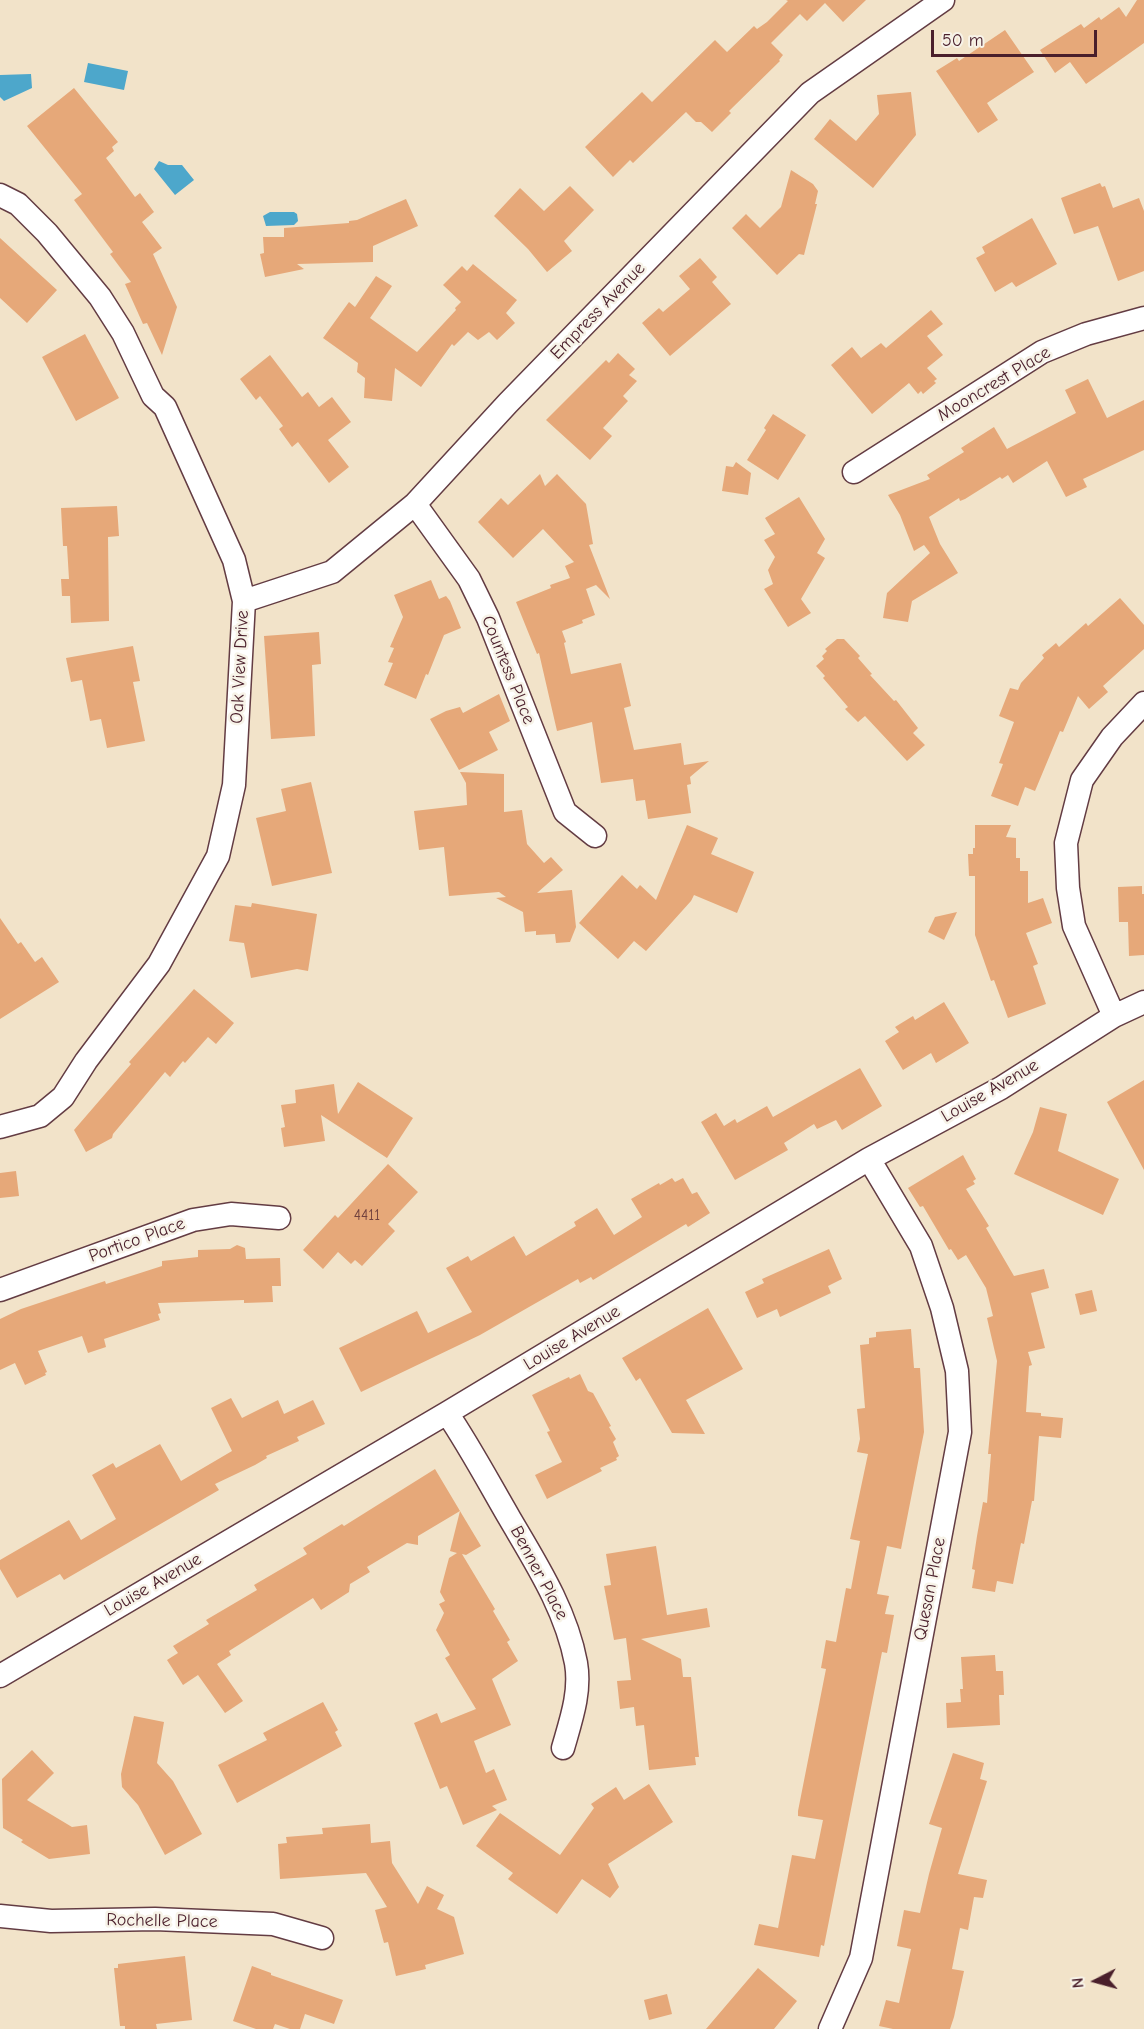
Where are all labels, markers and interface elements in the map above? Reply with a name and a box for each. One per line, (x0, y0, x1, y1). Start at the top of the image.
scale bar (934, 18, 1100, 56)
text: 50 m (942, 30, 984, 51)
street label: Empress Avenue (546, 258, 650, 364)
street label: Mooncrest Place (933, 342, 1055, 426)
street label: Oak View Drive (226, 610, 254, 724)
street label: Countess Place (476, 612, 540, 728)
street label: Louise Avenue (937, 1054, 1043, 1128)
house number: 4411 (354, 1207, 380, 1225)
street label: Portico Place (86, 1213, 188, 1267)
street label: Louise Avenue (520, 1301, 624, 1375)
street label: Benner Place (505, 1522, 573, 1624)
street label: Quesan Place (909, 1536, 951, 1642)
street label: Louise Avenue (100, 1548, 206, 1622)
street label: Rochelle Place (106, 1909, 218, 1933)
north arrow (1066, 1951, 1126, 2011)
text: N (1069, 1977, 1088, 1989)

